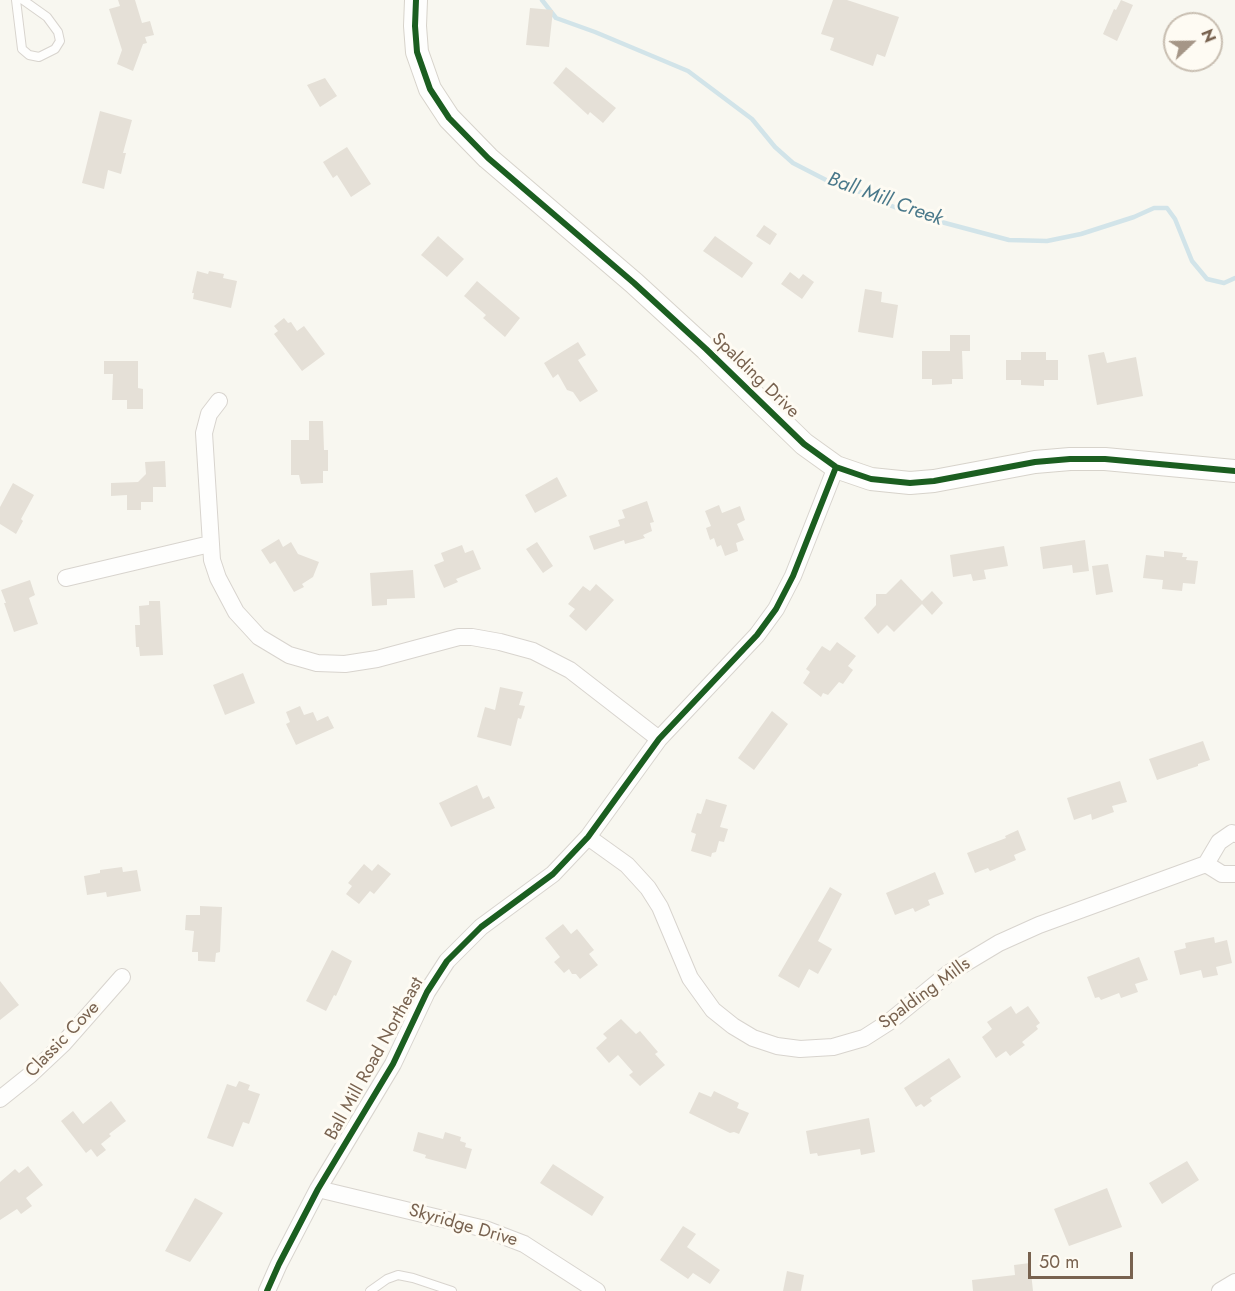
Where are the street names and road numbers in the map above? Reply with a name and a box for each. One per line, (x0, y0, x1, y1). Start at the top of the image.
street label: Spalding Drive (707, 329, 803, 423)
street label: Spalding Mills (875, 954, 975, 1034)
street label: Ball Mill Road Northeast (321, 974, 429, 1144)
street label: Classic Cove (21, 998, 105, 1082)
street label: Skyridge Drive (406, 1200, 520, 1252)

